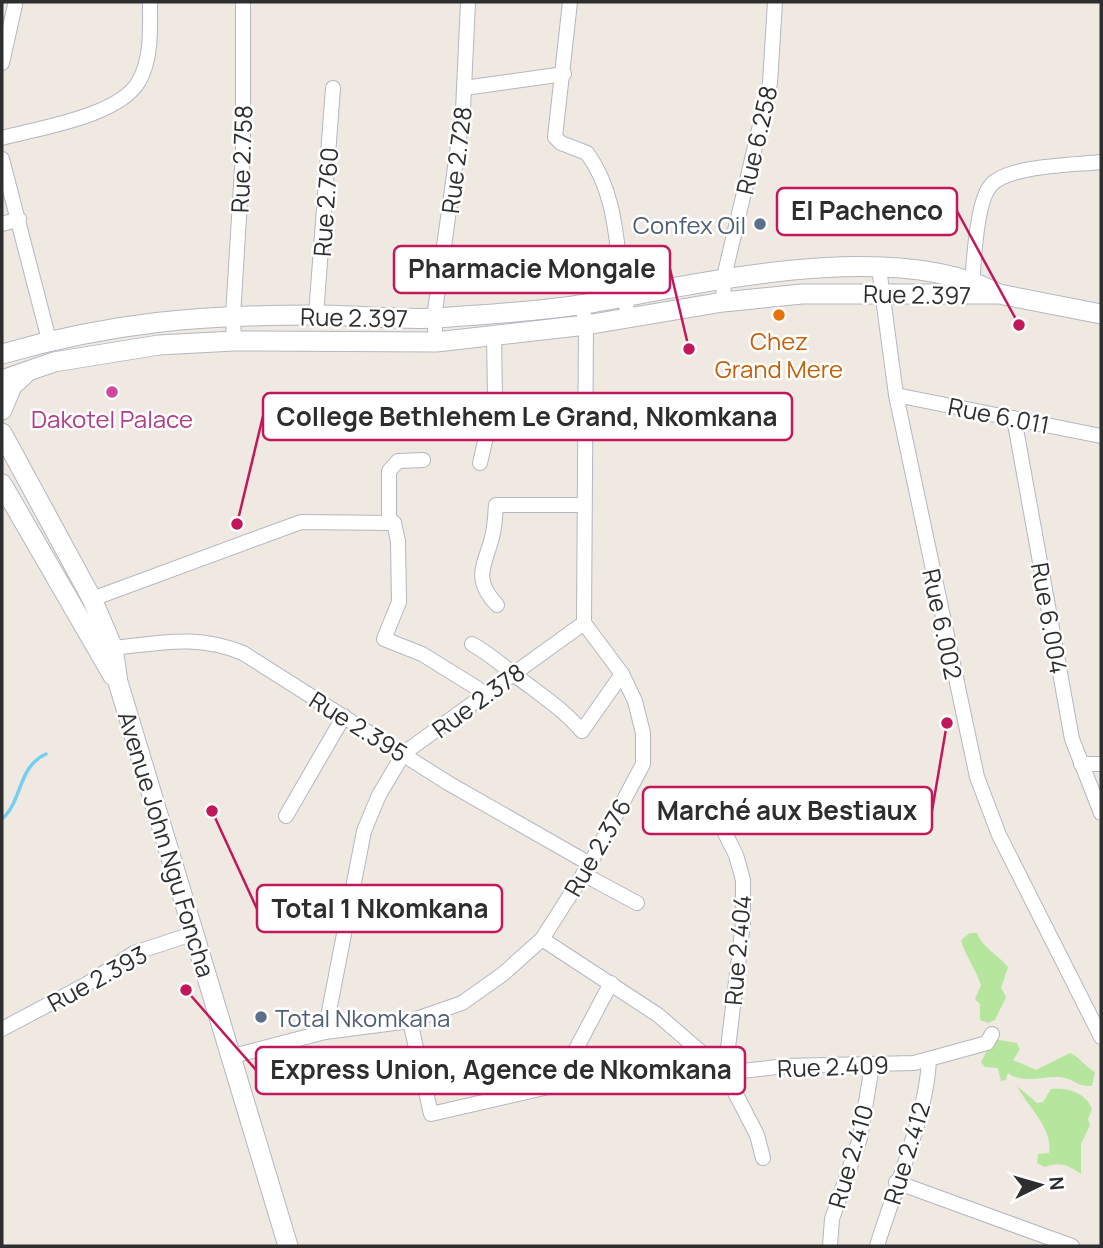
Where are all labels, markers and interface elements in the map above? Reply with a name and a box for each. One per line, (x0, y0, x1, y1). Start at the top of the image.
street label: Rue 6.258 (727, 82, 785, 198)
street label: Rue 2.758 (223, 105, 259, 213)
street label: Rue 2.728 (433, 105, 479, 215)
street label: Rue 2.760 (305, 146, 345, 258)
callout: El Pachenco (777, 188, 957, 235)
text: El Pachenco (791, 192, 943, 228)
place label: Confex Oil (633, 208, 746, 241)
marker: Confex Oil (752, 216, 768, 232)
callout: Pharmacie Mongale (394, 246, 670, 293)
text: Pharmacie Mongale (408, 250, 656, 286)
street label: Rue 2.397 (863, 277, 971, 311)
street label: Rue 2.397 (300, 300, 408, 334)
marker: Chez Grand Mere (771, 307, 787, 323)
place label: Chez Grand Mere (715, 324, 843, 385)
marker: Dakotel Palace (104, 384, 120, 400)
street label: Rue 6.011 (946, 389, 1052, 441)
callout: College Bethlehem Le Grand, Nkomkana (263, 393, 792, 440)
text: College Bethlehem Le Grand, Nkomkana (277, 398, 778, 434)
place label: Dakotel Palace (31, 402, 193, 435)
street label: Rue 6.004 (1024, 560, 1076, 676)
street label: Rue 6.002 (915, 566, 971, 682)
street label: Rue 2.378 (425, 655, 531, 745)
street label: Rue 2.395 (304, 683, 414, 769)
street label: Avenue John Ngu Foncha (111, 707, 223, 981)
callout: Marché aux Bestiaux (643, 787, 932, 834)
street label: Rue 2.376 (556, 792, 638, 902)
text: Marché aux Bestiaux (657, 792, 918, 828)
callout: Total 1 Nkomkana (257, 885, 502, 932)
text: Total 1 Nkomkana (271, 890, 489, 926)
street label: Rue 2.404 (716, 893, 758, 1007)
street label: Rue 2.393 (41, 937, 153, 1019)
place label: Total Nkomkana (275, 1001, 450, 1034)
marker: Total Nkomkana (253, 1009, 269, 1025)
callout: Express Union, Agence de Nkomkana (256, 1047, 745, 1094)
street label: Rue 2.409 (777, 1048, 889, 1084)
text: Express Union, Agence de Nkomkana (270, 1051, 732, 1087)
street label: Rue 2.412 (875, 1098, 937, 1208)
street label: Rue 2.410 (820, 1100, 880, 1212)
north arrow (1005, 1150, 1075, 1220)
text: N (1043, 1176, 1070, 1191)

